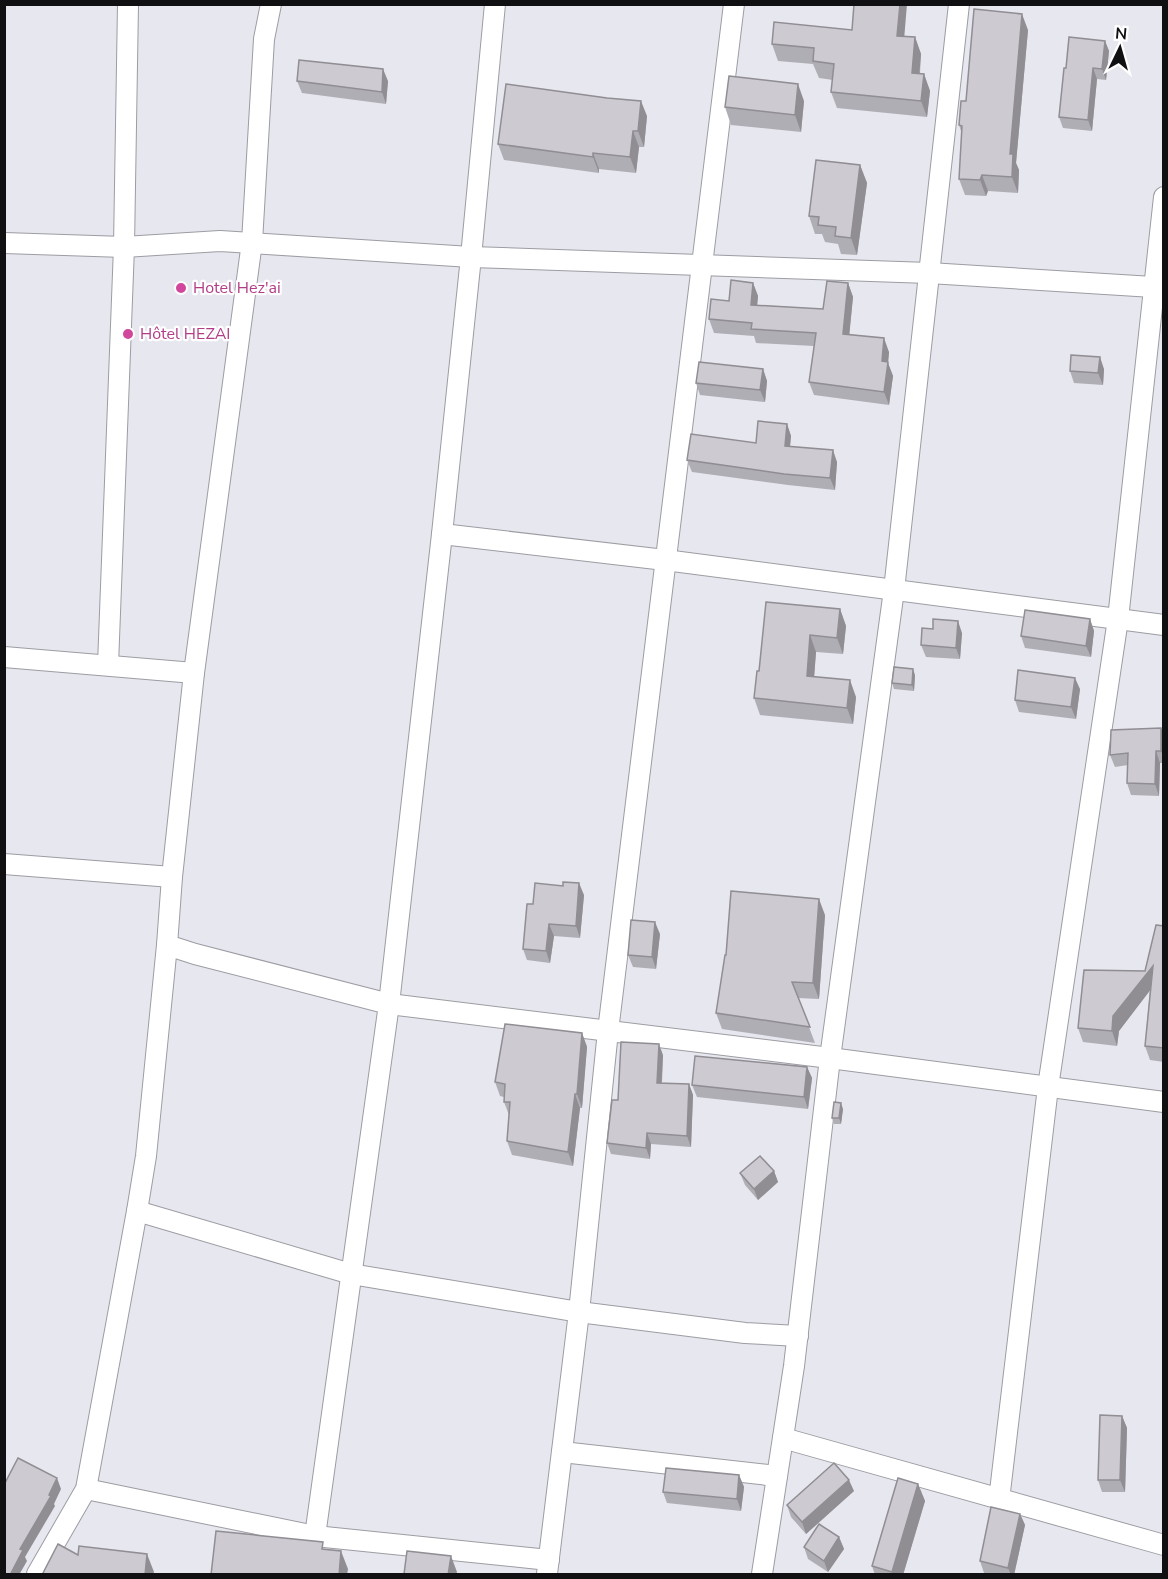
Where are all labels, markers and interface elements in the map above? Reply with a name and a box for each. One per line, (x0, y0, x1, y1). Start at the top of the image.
north arrow (1090, 18, 1150, 78)
text: N (1114, 23, 1128, 46)
place label: Hotel Hez'ai (193, 277, 281, 299)
marker: Hotel Hez'ai (174, 281, 188, 295)
place label: Hôtel HEZAI (140, 323, 230, 345)
marker: Hôtel HEZAI (121, 327, 135, 341)

